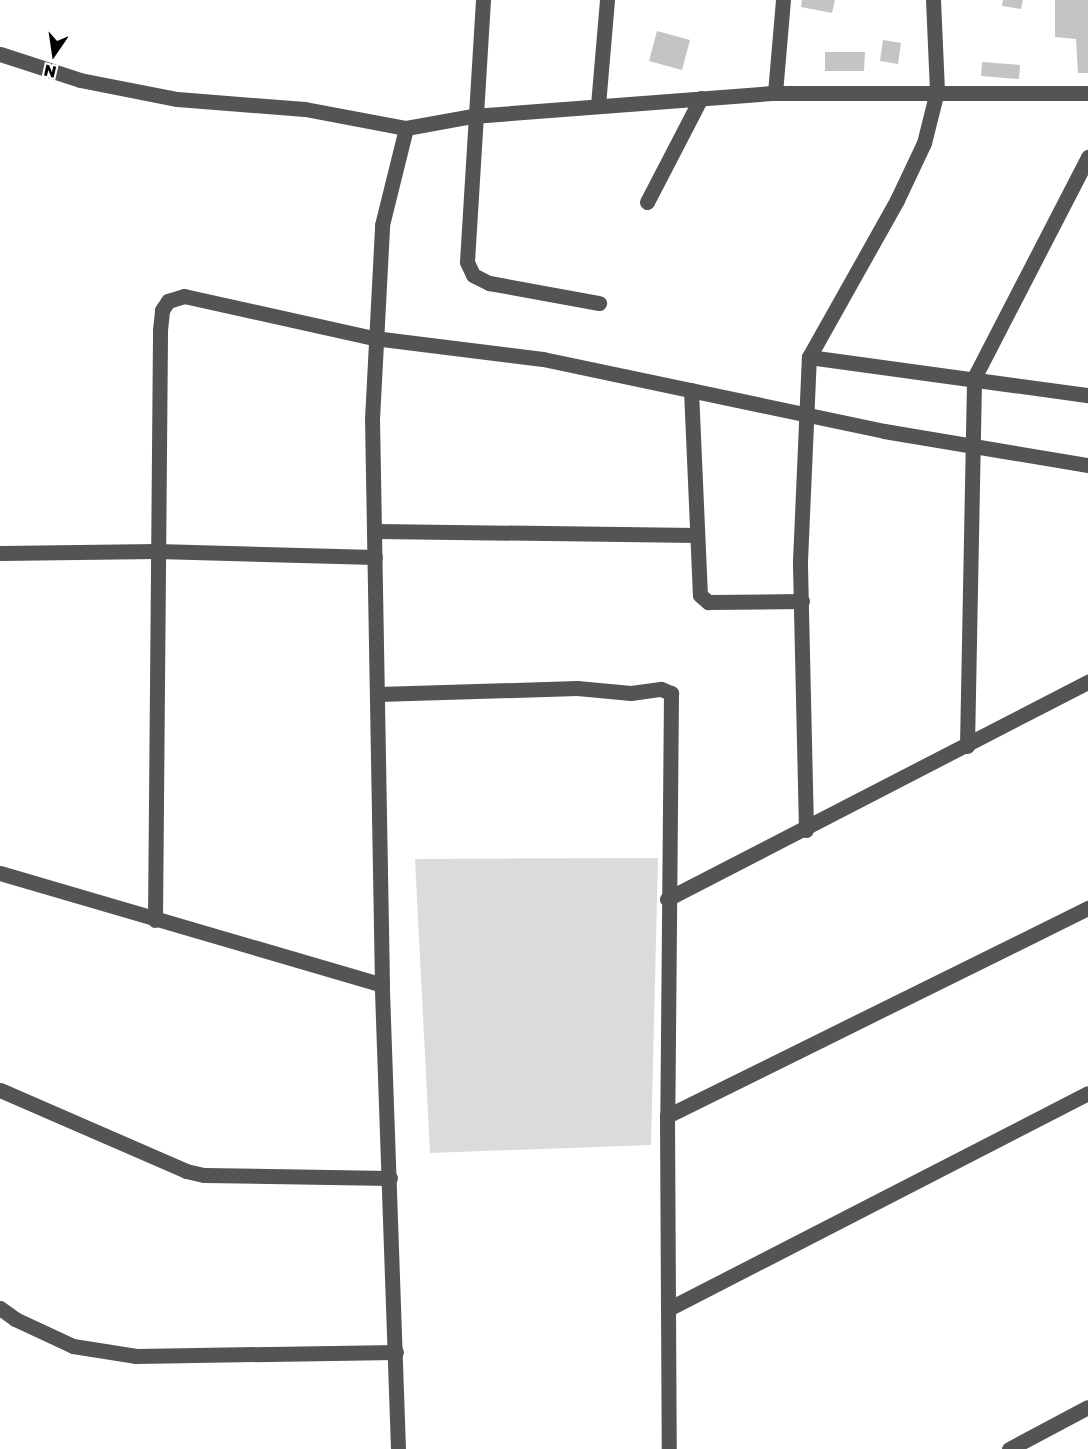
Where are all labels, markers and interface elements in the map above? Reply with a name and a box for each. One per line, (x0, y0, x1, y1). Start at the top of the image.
north arrow (24, 24, 84, 84)
text: N (42, 60, 58, 83)

